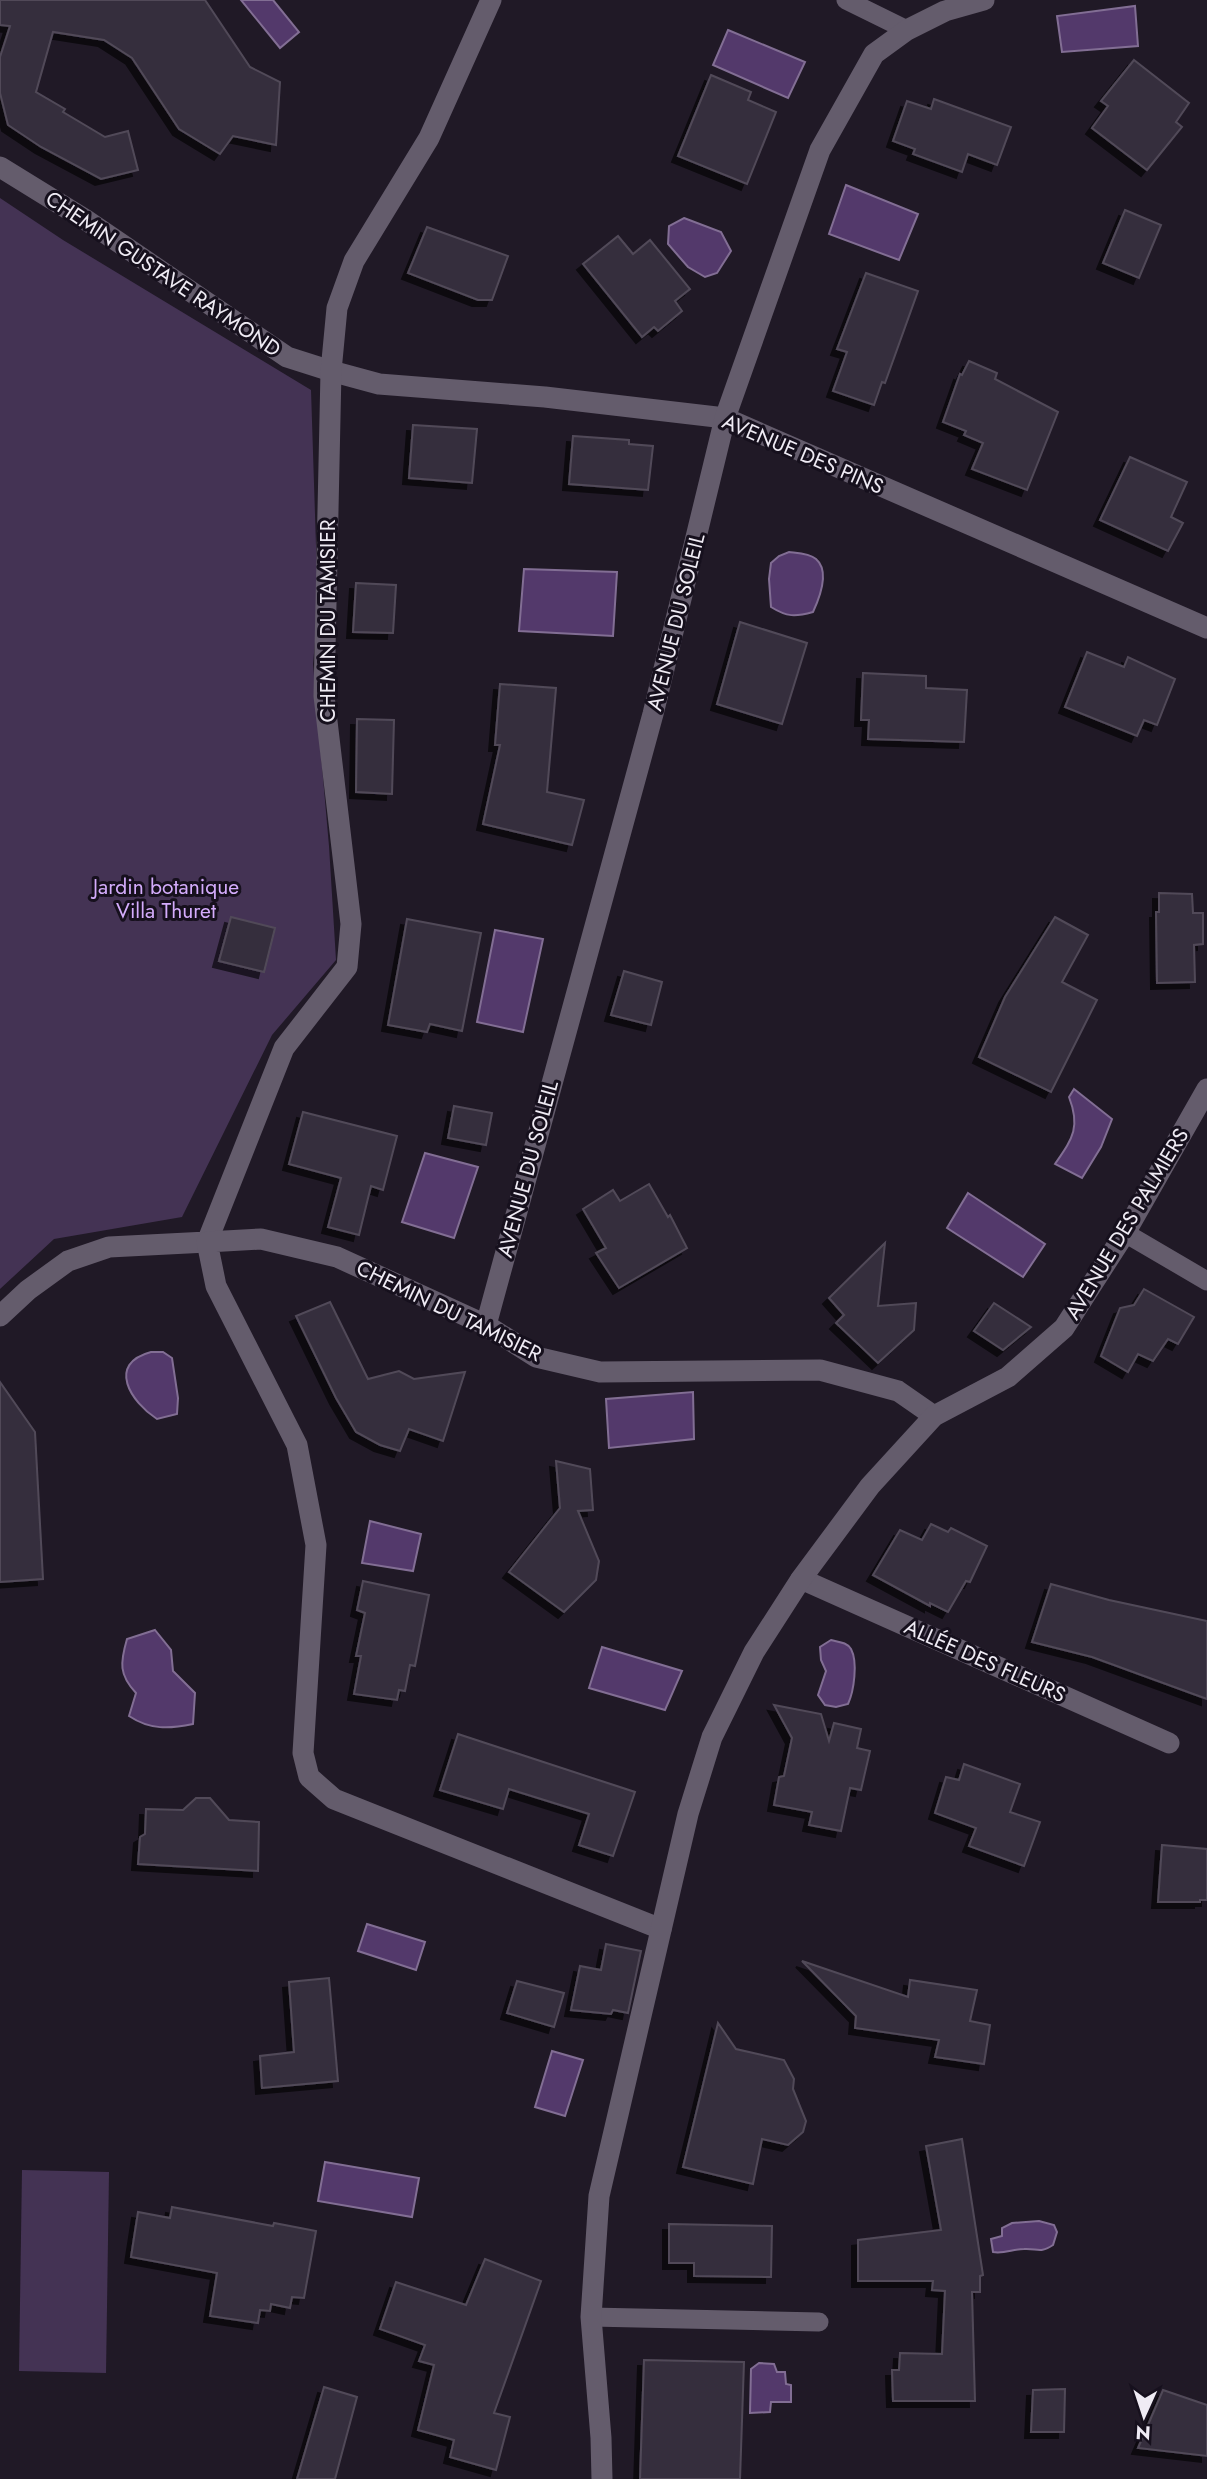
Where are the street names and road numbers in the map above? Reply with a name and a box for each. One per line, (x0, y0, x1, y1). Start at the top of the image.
street label: CHEMIN GUSTAVE RAYMOND (39, 184, 287, 364)
street label: AVENUE DES PINS (718, 406, 888, 502)
street label: CHEMIN DU TAMISIER (313, 519, 343, 723)
street label: AVENUE DU SOLEIL (639, 530, 713, 714)
street label: AVENUE DU SOLEIL (490, 1077, 566, 1261)
street label: AVENUE DES PALMIERS (1058, 1123, 1196, 1325)
street label: CHEMIN DU TAMISIER (351, 1253, 547, 1369)
street label: ALLÉE DES FLEURS (900, 1612, 1070, 1710)

